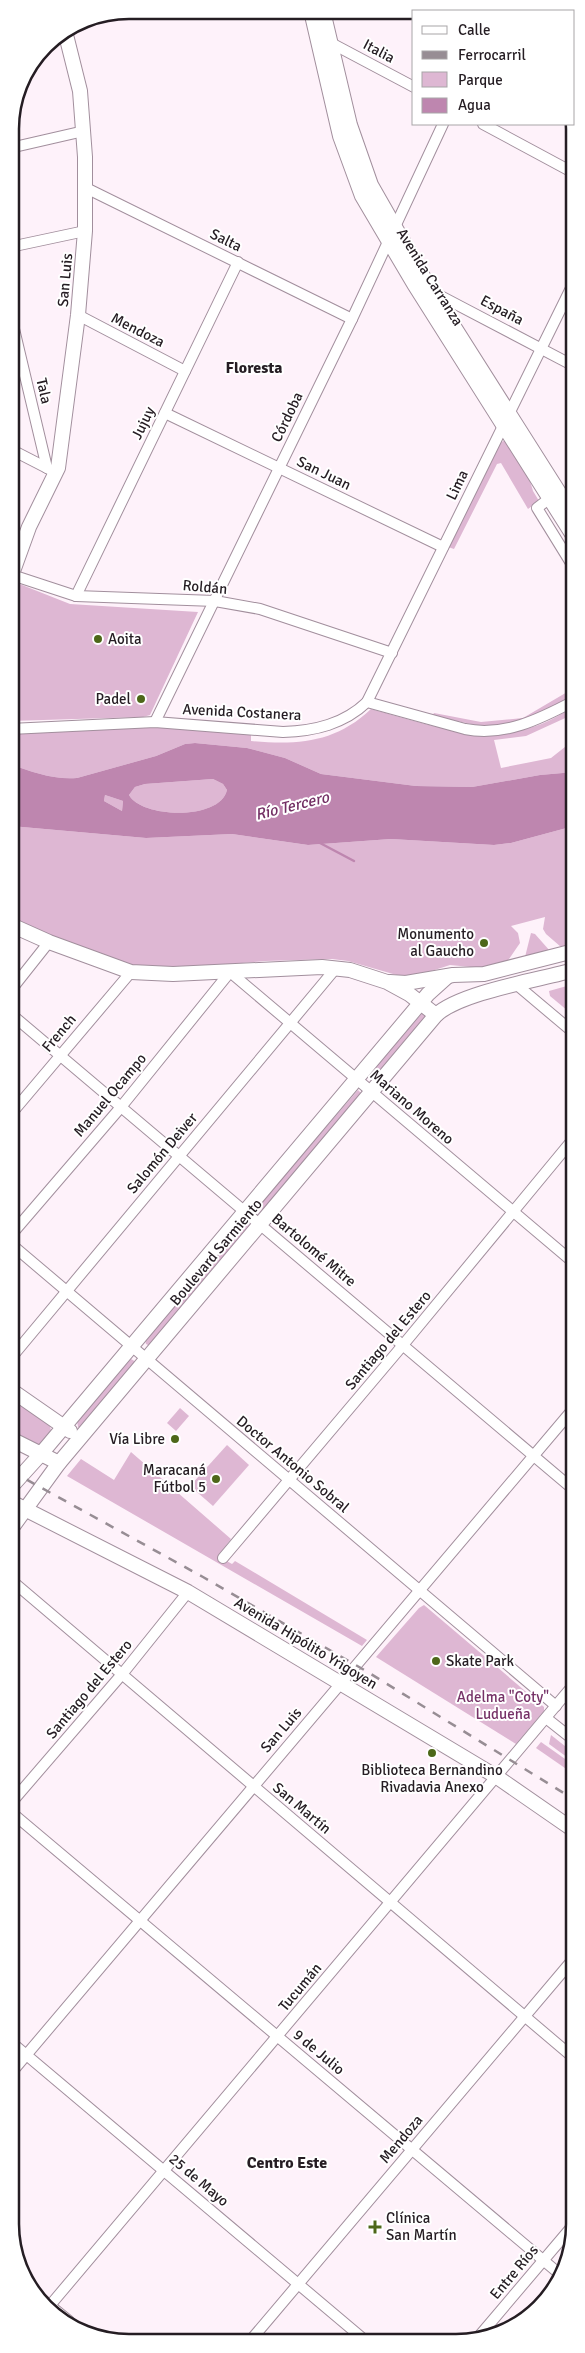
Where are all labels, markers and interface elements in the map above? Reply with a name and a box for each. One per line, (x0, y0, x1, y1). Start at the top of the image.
legend (412, 10, 575, 125)
text: Calle (458, 21, 491, 39)
street label: Italia (360, 35, 398, 67)
text: Ferrocarril (458, 46, 526, 64)
text: Parque (458, 71, 503, 89)
text: Agua (458, 96, 491, 114)
street label: Salta (207, 225, 245, 255)
street label: Avenida Carranza (393, 225, 467, 329)
street label: San Luis (54, 252, 76, 308)
street label: España (477, 291, 527, 329)
street label: Mendoza (108, 309, 168, 351)
district label: Floresta (225, 358, 283, 378)
street label: Tala (32, 376, 56, 406)
street label: Córdoba (267, 389, 307, 445)
street label: Jujuy (127, 404, 159, 442)
street label: San Juan (294, 452, 354, 494)
street label: Lima (442, 467, 472, 503)
street label: Roldán (182, 576, 228, 598)
place label: Aoita (108, 630, 142, 648)
marker: Aoita (92, 633, 104, 645)
place label: Padel (95, 690, 131, 708)
marker: Padel (135, 693, 147, 705)
street label: Avenida Costanera (182, 700, 302, 724)
water label: Río Tercero (253, 787, 332, 825)
place label: Monumento al Gaucho (397, 925, 474, 960)
marker: Monumento al Gaucho (478, 937, 490, 949)
street label: French (38, 1010, 80, 1056)
street label: Manuel Ocampo (70, 1049, 150, 1140)
street label: Mariano Moreno (366, 1066, 458, 1148)
street label: Salomón Deiver (123, 1109, 201, 1197)
street label: Boulevard Sarmiento (166, 1195, 266, 1309)
street label: Bartolomé Mitre (268, 1210, 360, 1290)
street label: Santiago del Estero (341, 1287, 435, 1393)
street label: Doctor Antonio Sobral (233, 1412, 353, 1516)
place label: Vía Libre (109, 1430, 165, 1448)
marker: Vía Libre (169, 1433, 181, 1445)
place label: Maracaná Fútbol 5 (143, 1461, 206, 1496)
marker: Maracaná Fútbol 5 (210, 1473, 222, 1485)
street label: Avenida Hipólito Yrigoyen (231, 1593, 381, 1693)
street label: Santiago del Estero (42, 1636, 136, 1742)
place label: Skate Park (446, 1652, 515, 1670)
marker: Skate Park (430, 1655, 442, 1667)
park label: Adelma "Coty" Ludueña (457, 1688, 549, 1723)
street label: San Luis (257, 1704, 306, 1756)
marker: Biblioteca Bernandino Rivadavia Anexo (426, 1747, 438, 1759)
place label: Biblioteca Bernandino Rivadavia Anexo (361, 1761, 503, 1796)
street label: San Martín (269, 1778, 335, 1838)
street label: Tucumán (275, 1959, 325, 2015)
street label: 9 de Julio (290, 2025, 348, 2079)
street label: Mendoza (376, 2111, 426, 2167)
street label: 25 de Mayo (165, 2150, 233, 2210)
district label: Centro Este (247, 2153, 327, 2173)
place label: Clínica San Martín (386, 2209, 457, 2244)
marker: Clínica San Martín (368, 2220, 382, 2234)
street label: Entre Ríos (486, 2241, 542, 2303)

